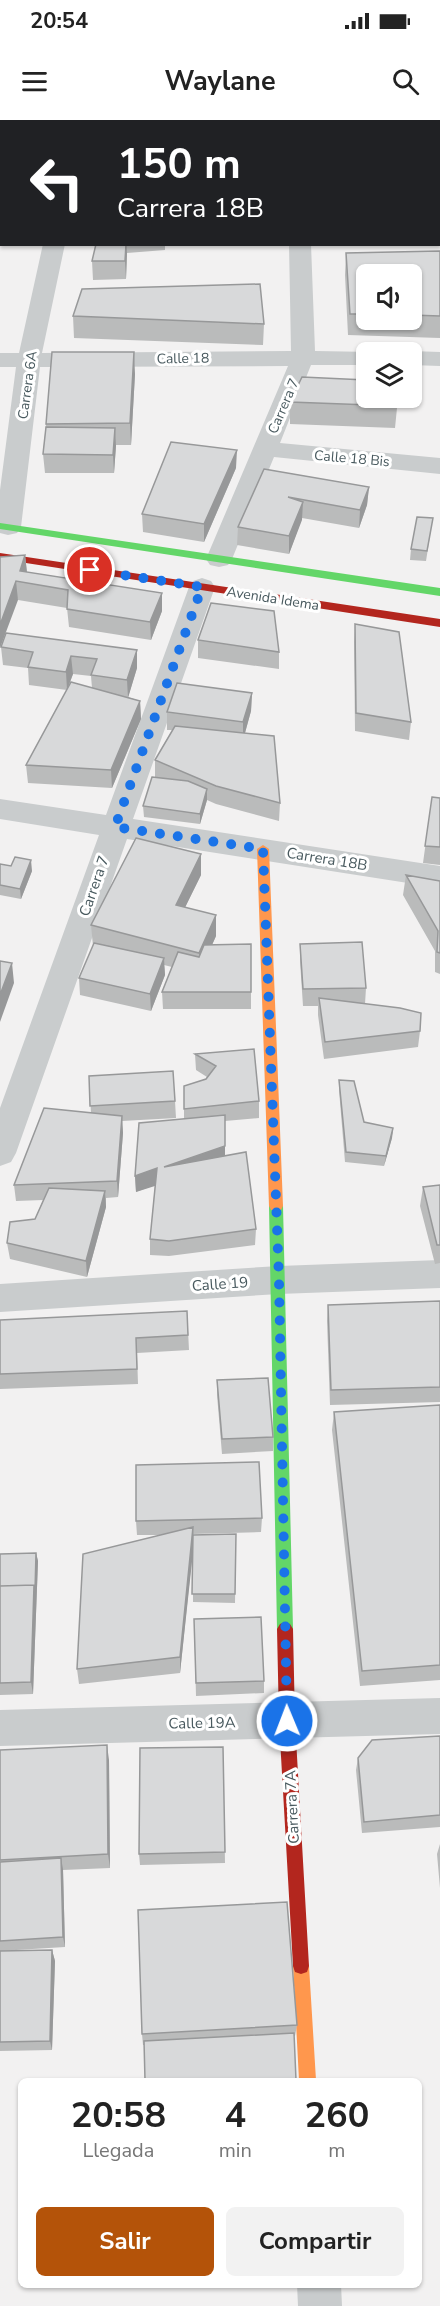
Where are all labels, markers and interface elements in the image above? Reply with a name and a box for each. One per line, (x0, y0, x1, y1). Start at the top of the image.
text: 20:54 (30, 6, 88, 36)
text: Waylane (164, 63, 276, 100)
icon: menu (18, 65, 51, 98)
icon: search (389, 65, 422, 98)
text: 150 m (117, 136, 241, 193)
icon: left (18, 144, 96, 222)
text: Carrera 18B (117, 190, 264, 227)
map controls (356, 264, 422, 408)
button: sound (356, 264, 422, 330)
button: layers (356, 342, 422, 408)
street label: Calle 18 (157, 349, 210, 368)
street label: Carrera 6A (13, 350, 42, 420)
street label: Carrera 7 (263, 376, 304, 437)
street label: Calle 18 Bis (313, 446, 391, 471)
pin (64, 544, 115, 595)
icon: arrive (73, 553, 106, 586)
street label: Avenida Idema (225, 582, 321, 615)
street label: Carrera 18B (285, 843, 369, 875)
street label: Carrera 7 (74, 853, 114, 919)
street label: Calle 19 (191, 1272, 249, 1296)
position arrow (255, 1689, 319, 1753)
street label: Calle 19A (168, 1712, 236, 1734)
street label: Carrera 7A (280, 1770, 304, 1844)
text: 20:58 (71, 2091, 166, 2140)
text: 4 (224, 2091, 246, 2140)
text: 260 (304, 2091, 369, 2140)
text: Llegada (82, 2137, 154, 2164)
text: min (219, 2137, 252, 2164)
text: m (328, 2137, 345, 2164)
button: Salir (36, 2207, 214, 2276)
button: Compartir (226, 2207, 404, 2276)

